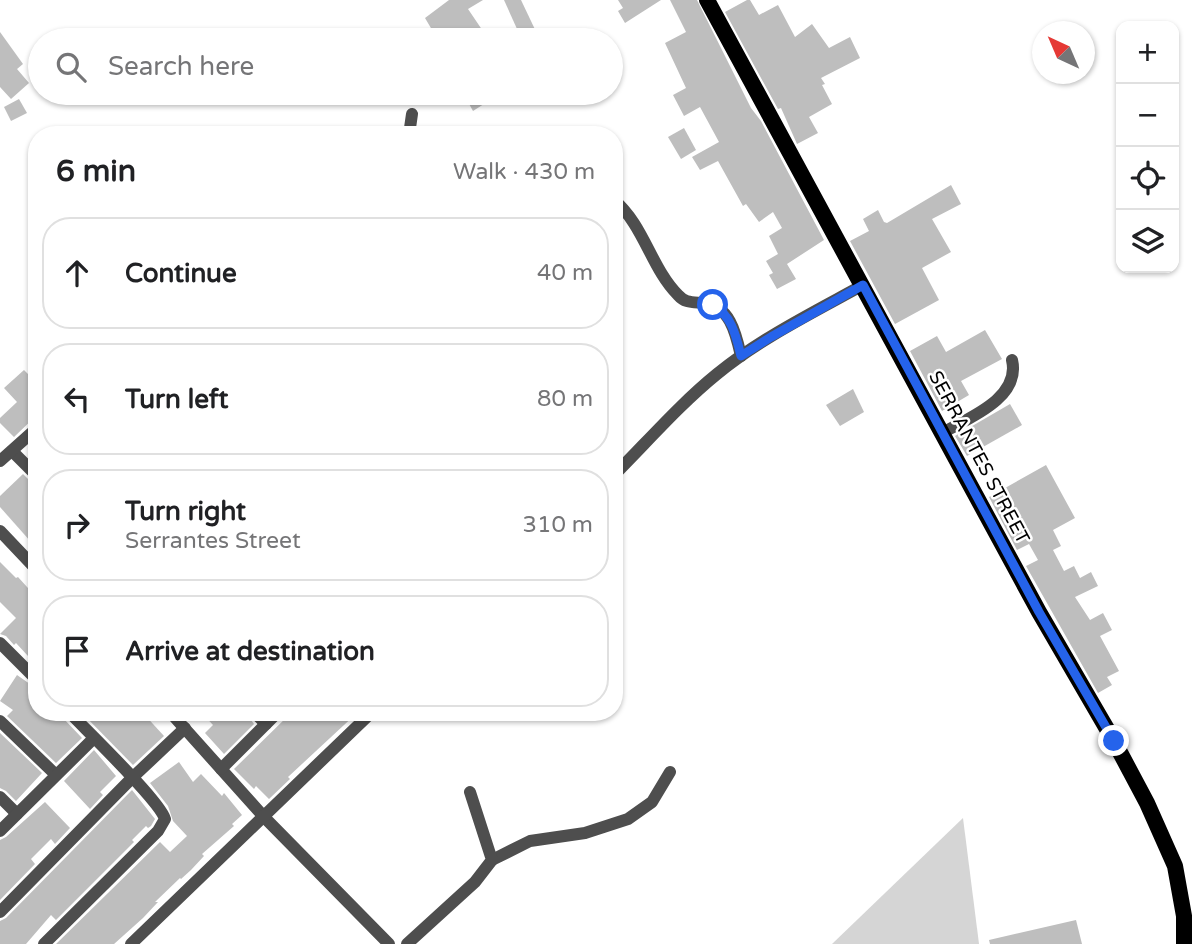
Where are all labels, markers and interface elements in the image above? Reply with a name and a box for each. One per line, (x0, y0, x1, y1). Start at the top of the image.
north arrow (1032, 21, 1095, 84)
map controls (1116, 21, 1179, 273)
button: + (1116, 21, 1179, 84)
search box (28, 28, 623, 105)
icon: search (52, 48, 90, 86)
text: Search here (108, 51, 254, 82)
button: − (1116, 84, 1179, 147)
button: locate (1116, 147, 1179, 210)
text: 6 min (56, 153, 136, 190)
text: Walk · 430 m (453, 158, 595, 186)
button: layers (1116, 210, 1179, 273)
icon: ahead (58, 254, 96, 292)
text: Continue (125, 258, 237, 289)
text: 40 m (537, 259, 593, 287)
route start (697, 289, 728, 320)
street label: SERRANTES STREET (924, 367, 1034, 548)
icon: left (58, 380, 96, 418)
text: Turn left (125, 384, 228, 415)
text: 80 m (537, 385, 593, 413)
text: Turn right (125, 496, 246, 527)
icon: right (58, 506, 96, 544)
text: 310 m (523, 511, 593, 539)
text: Serrantes Street (125, 527, 301, 555)
icon: arrive (58, 632, 96, 670)
text: Arrive at destination (125, 636, 375, 667)
route end (1098, 725, 1129, 756)

